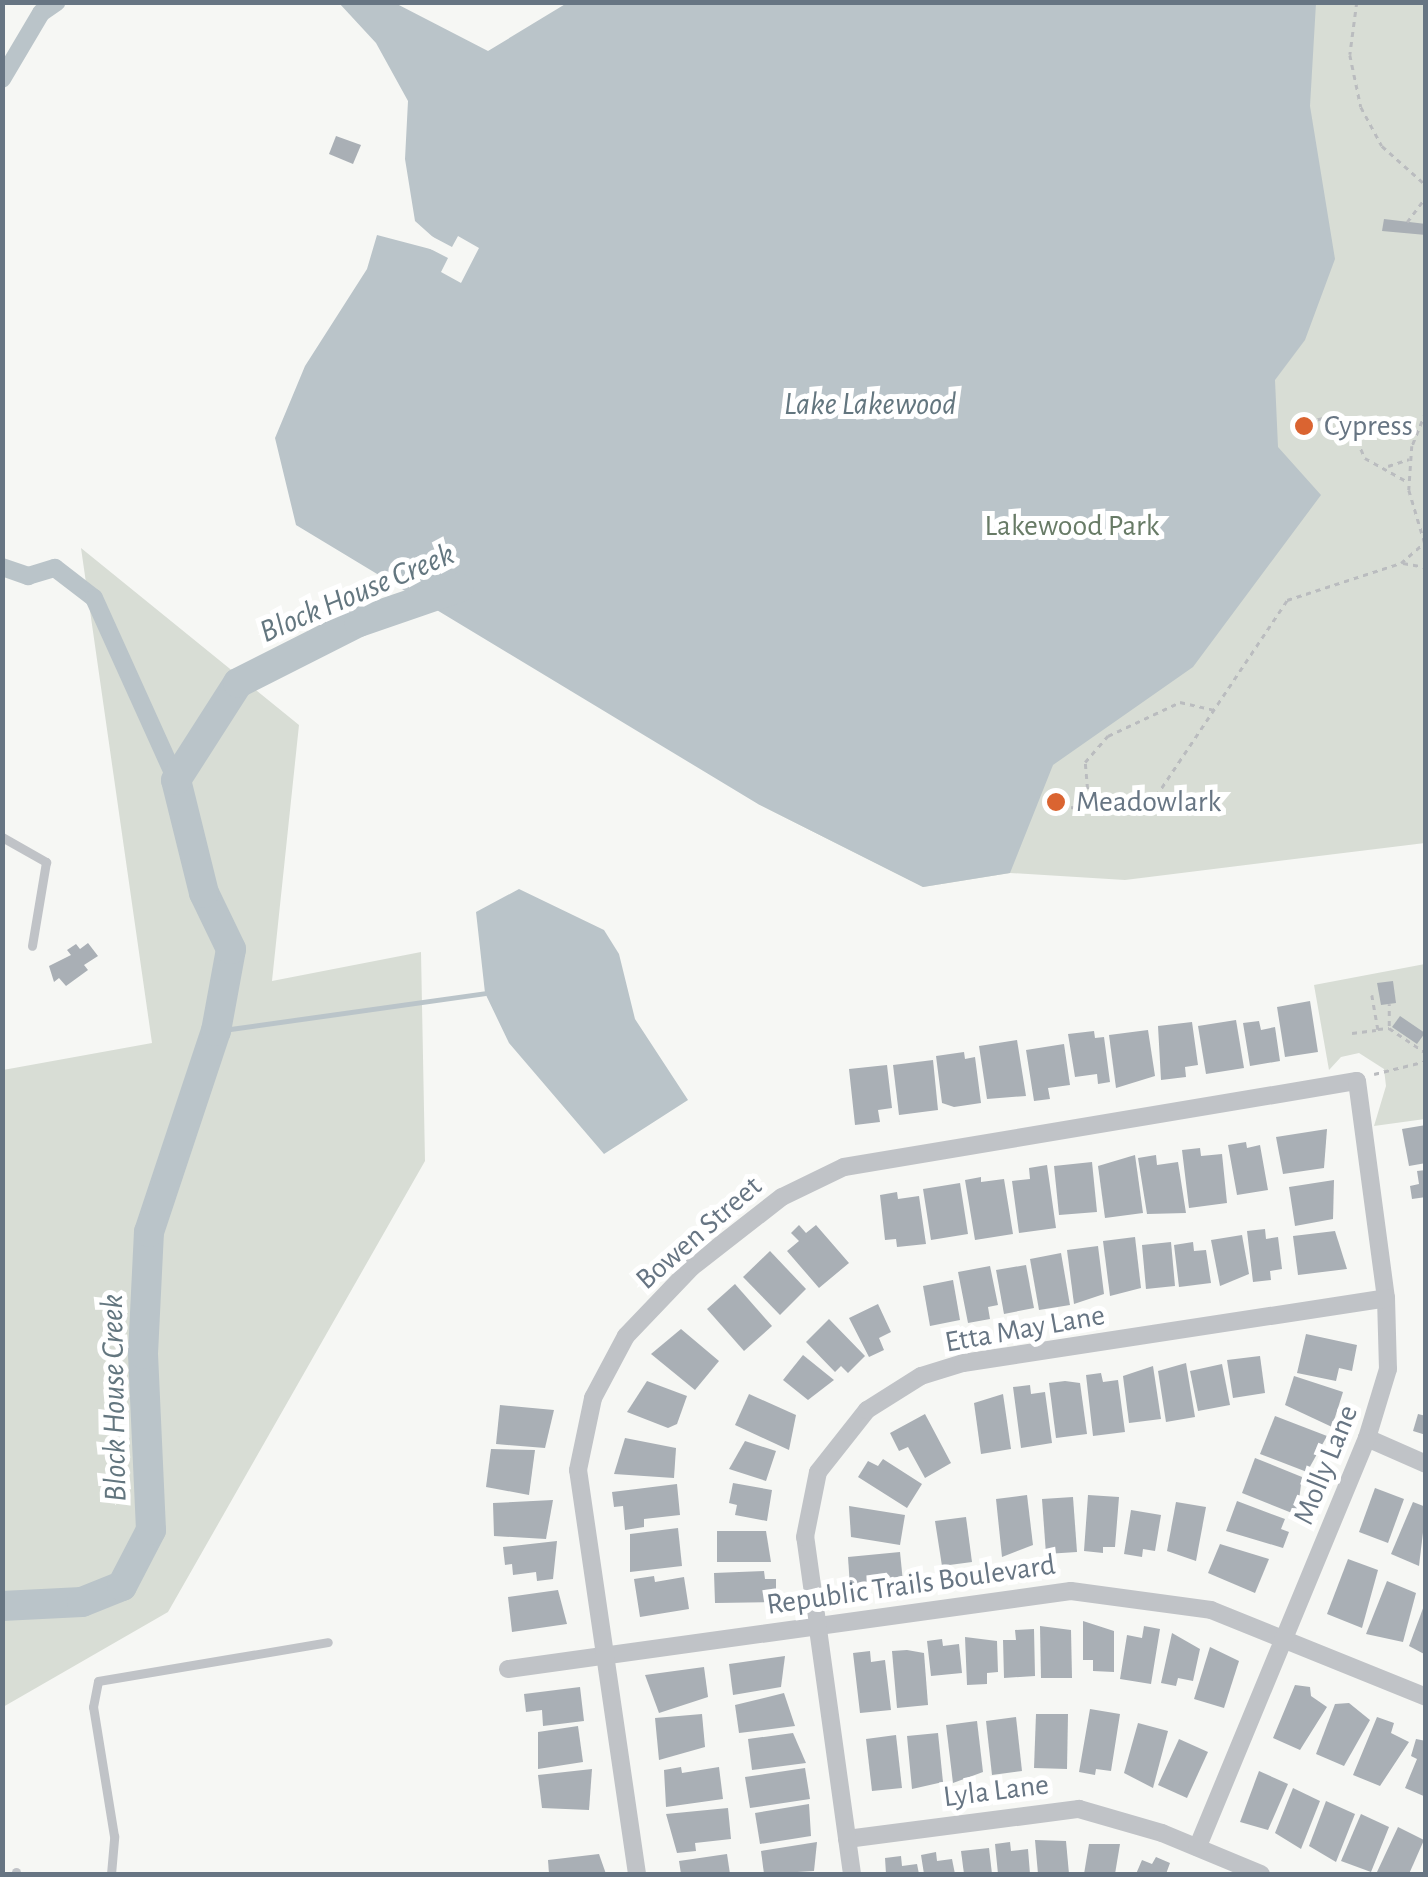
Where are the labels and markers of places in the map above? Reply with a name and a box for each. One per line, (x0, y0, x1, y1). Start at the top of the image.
place label: Cypress (1324, 408, 1413, 444)
marker: Cypress (1293, 415, 1315, 437)
place label: Meadowlark (1076, 784, 1221, 820)
marker: Meadowlark (1045, 791, 1067, 813)

